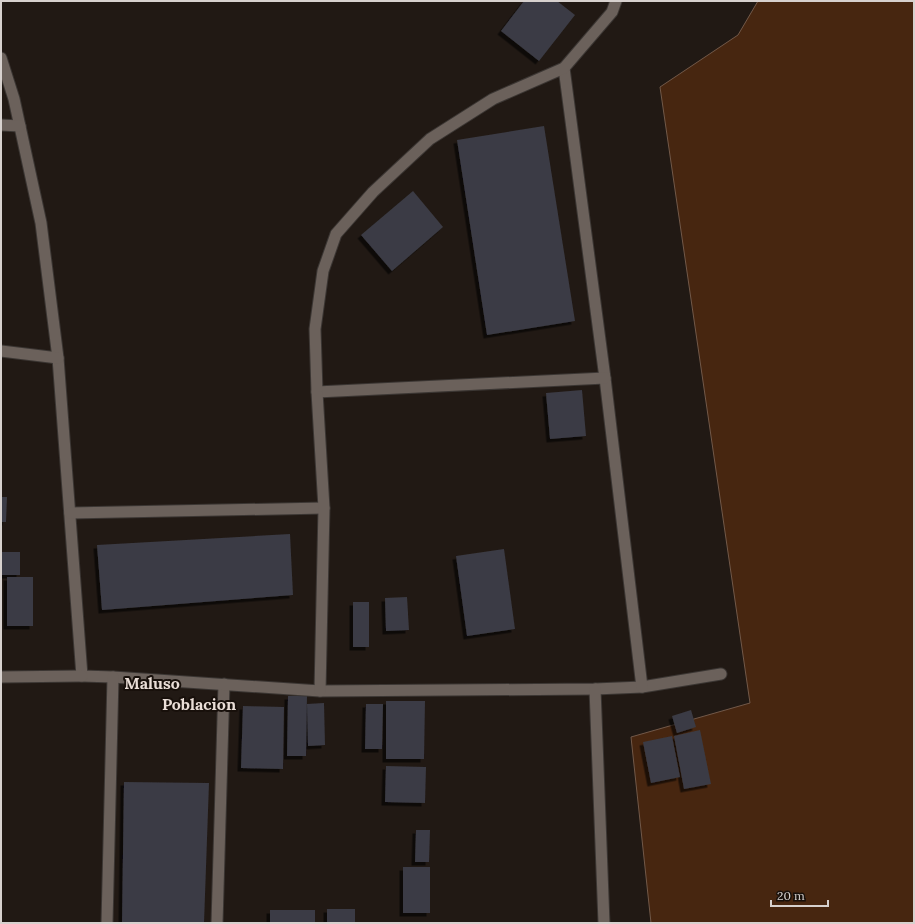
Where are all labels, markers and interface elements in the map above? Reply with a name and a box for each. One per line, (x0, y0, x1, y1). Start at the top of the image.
district label: Maluso (124, 673, 180, 693)
district label: Poblacion (162, 694, 236, 714)
scale bar (771, 882, 828, 908)
text: 20 m (777, 888, 805, 903)

